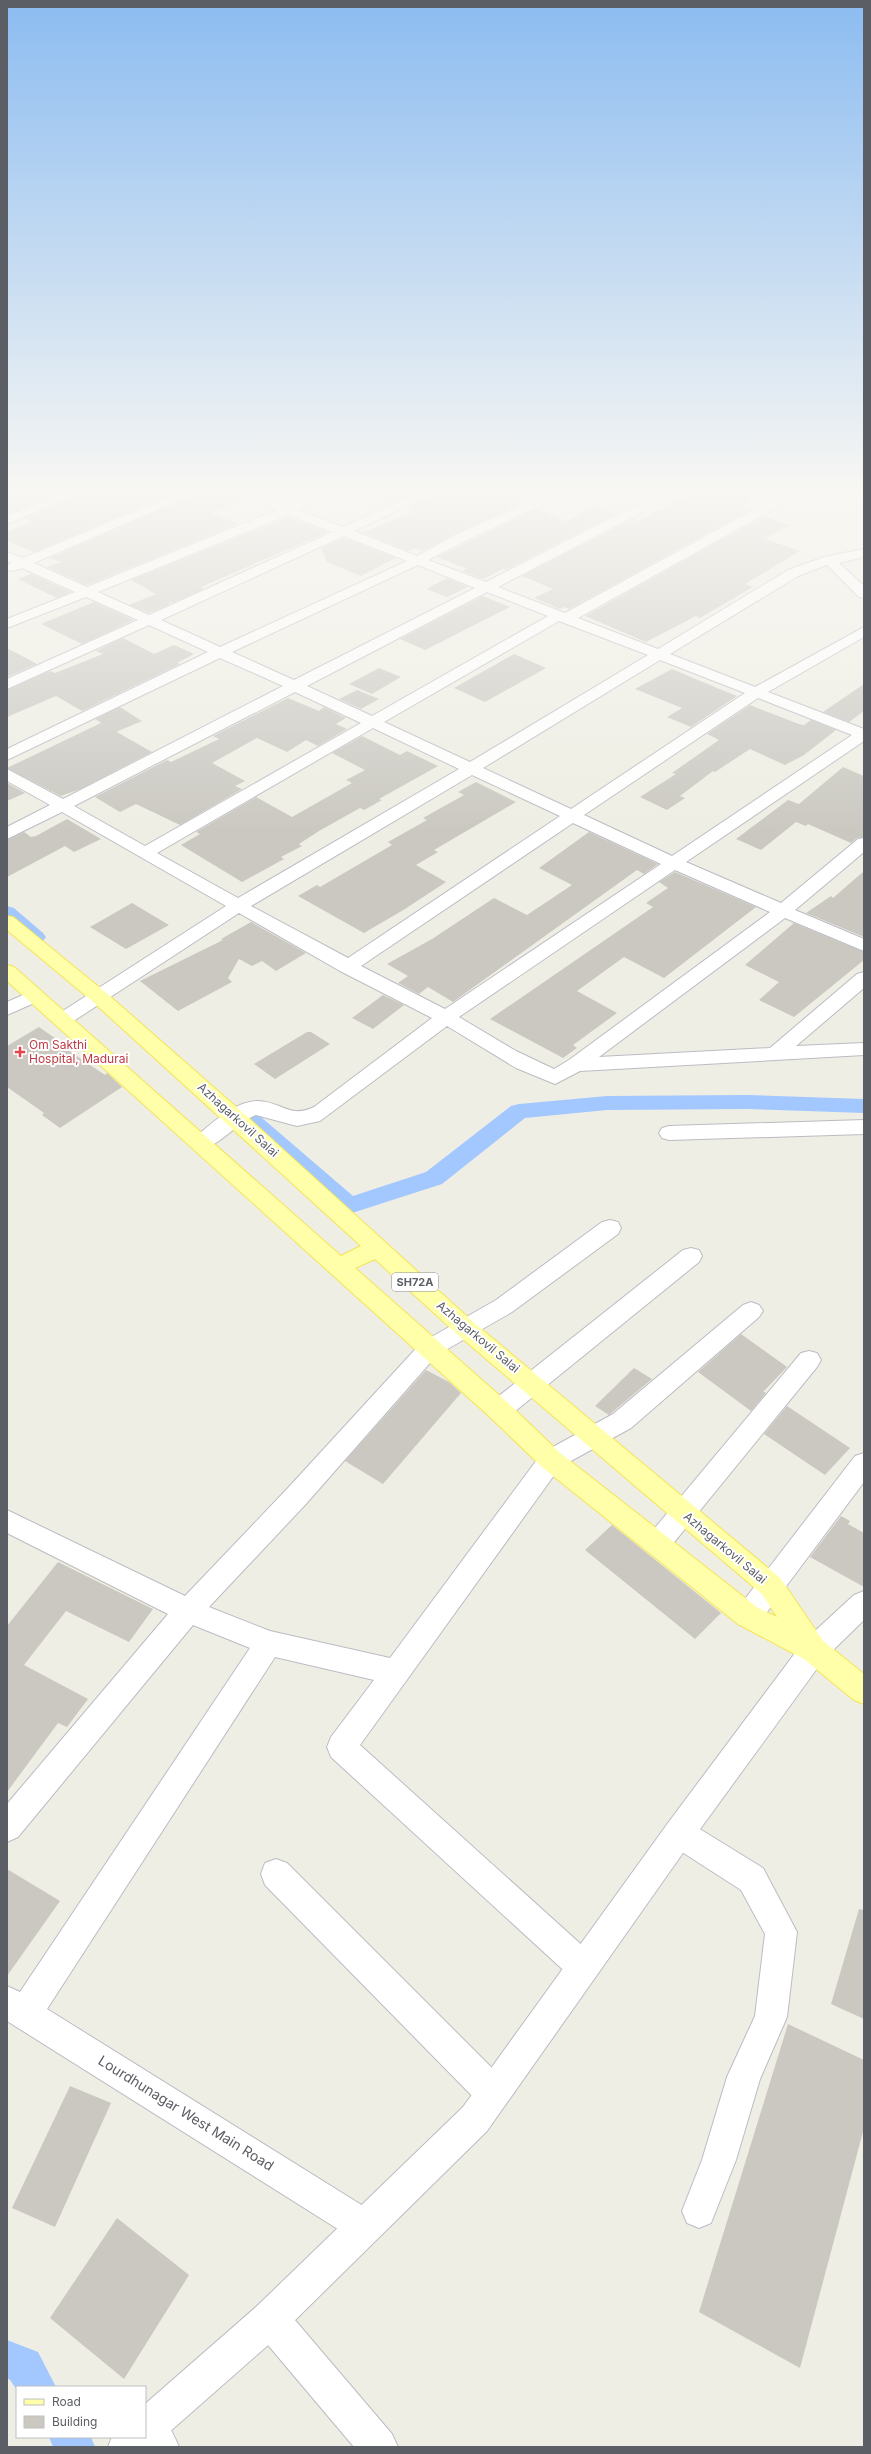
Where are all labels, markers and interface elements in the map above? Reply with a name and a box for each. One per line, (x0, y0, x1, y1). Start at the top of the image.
place label: Om Sakthi Hospital, Madurai (29, 1037, 128, 1066)
marker: Om Sakthi Hospital, Madurai (14, 1046, 26, 1058)
street label: Azhagarkovil Salai (195, 1079, 282, 1160)
road number: SH72A (392, 1273, 438, 1291)
street label: Azhagarkovil Salai (434, 1298, 523, 1376)
street label: Azhagarkovil Salai (681, 1509, 770, 1587)
street label: Lourdhunagar West Main Road (95, 2051, 277, 2174)
legend (16, 2386, 146, 2438)
text: Road (52, 2394, 81, 2409)
text: Building (52, 2414, 97, 2429)

